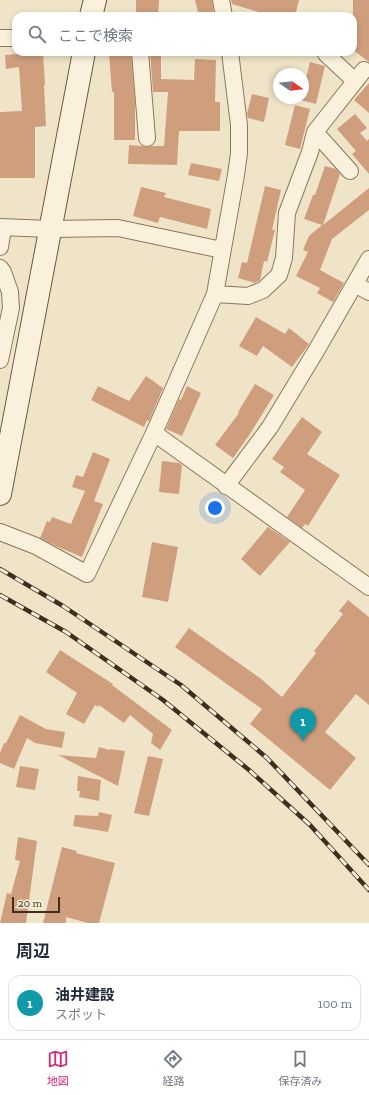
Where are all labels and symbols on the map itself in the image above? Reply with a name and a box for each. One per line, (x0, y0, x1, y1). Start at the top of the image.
north arrow (273, 68, 309, 104)
your location (205, 498, 225, 518)
pin: 1 (290, 708, 316, 741)
scale bar (12, 895, 60, 914)

